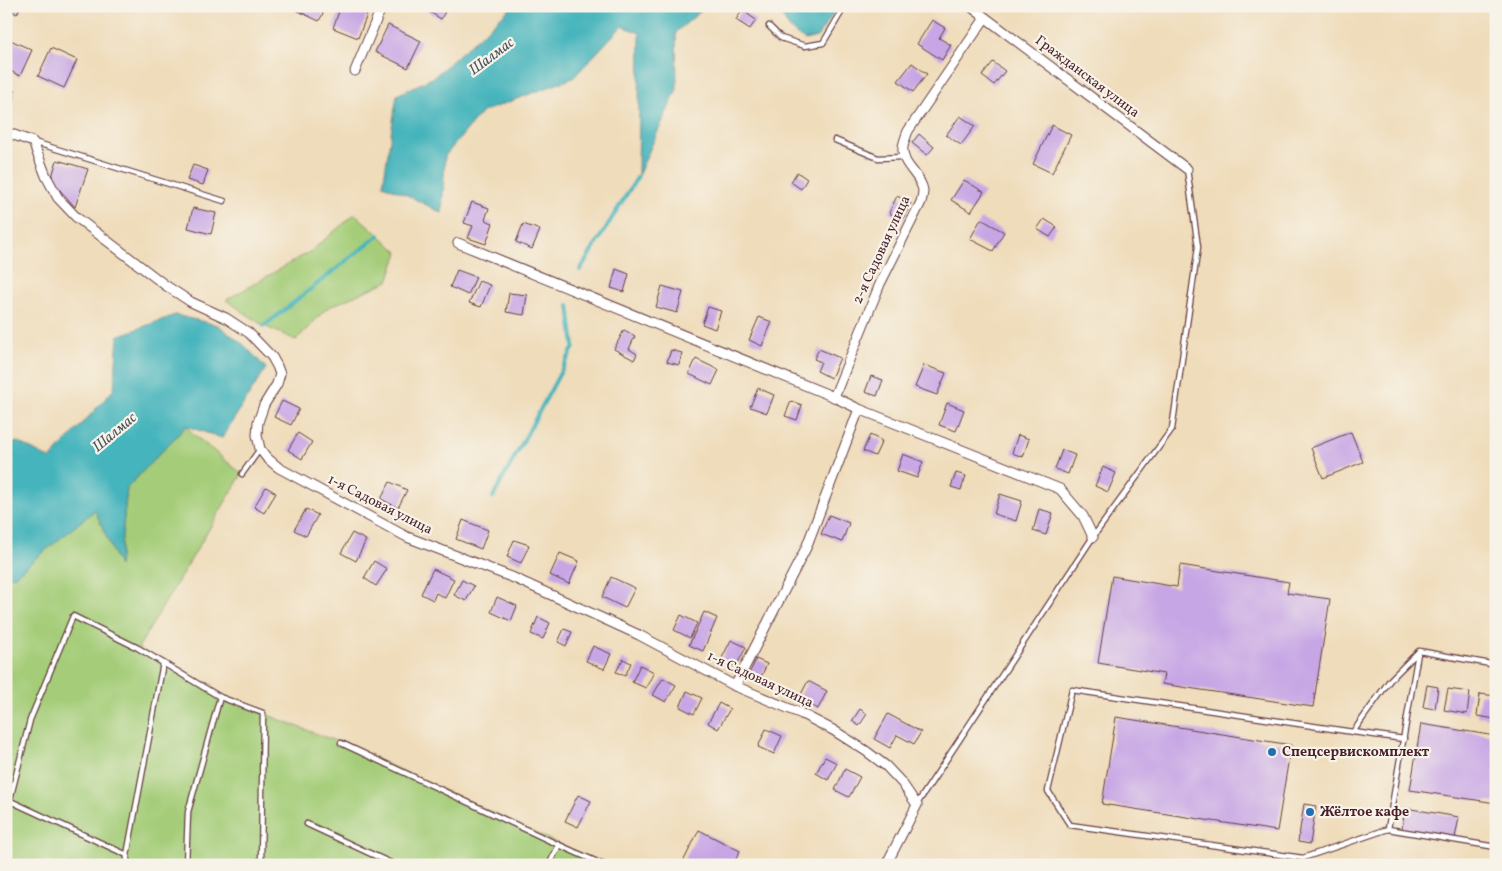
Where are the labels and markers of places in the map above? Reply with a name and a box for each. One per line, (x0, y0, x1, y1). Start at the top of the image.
place label: Спецсервискомплект (1282, 743, 1430, 762)
marker: Спецсервискомплект (1266, 746, 1278, 758)
place label: Жёлтое кафе (1320, 803, 1409, 822)
marker: Жёлтое кафе (1304, 806, 1316, 818)

